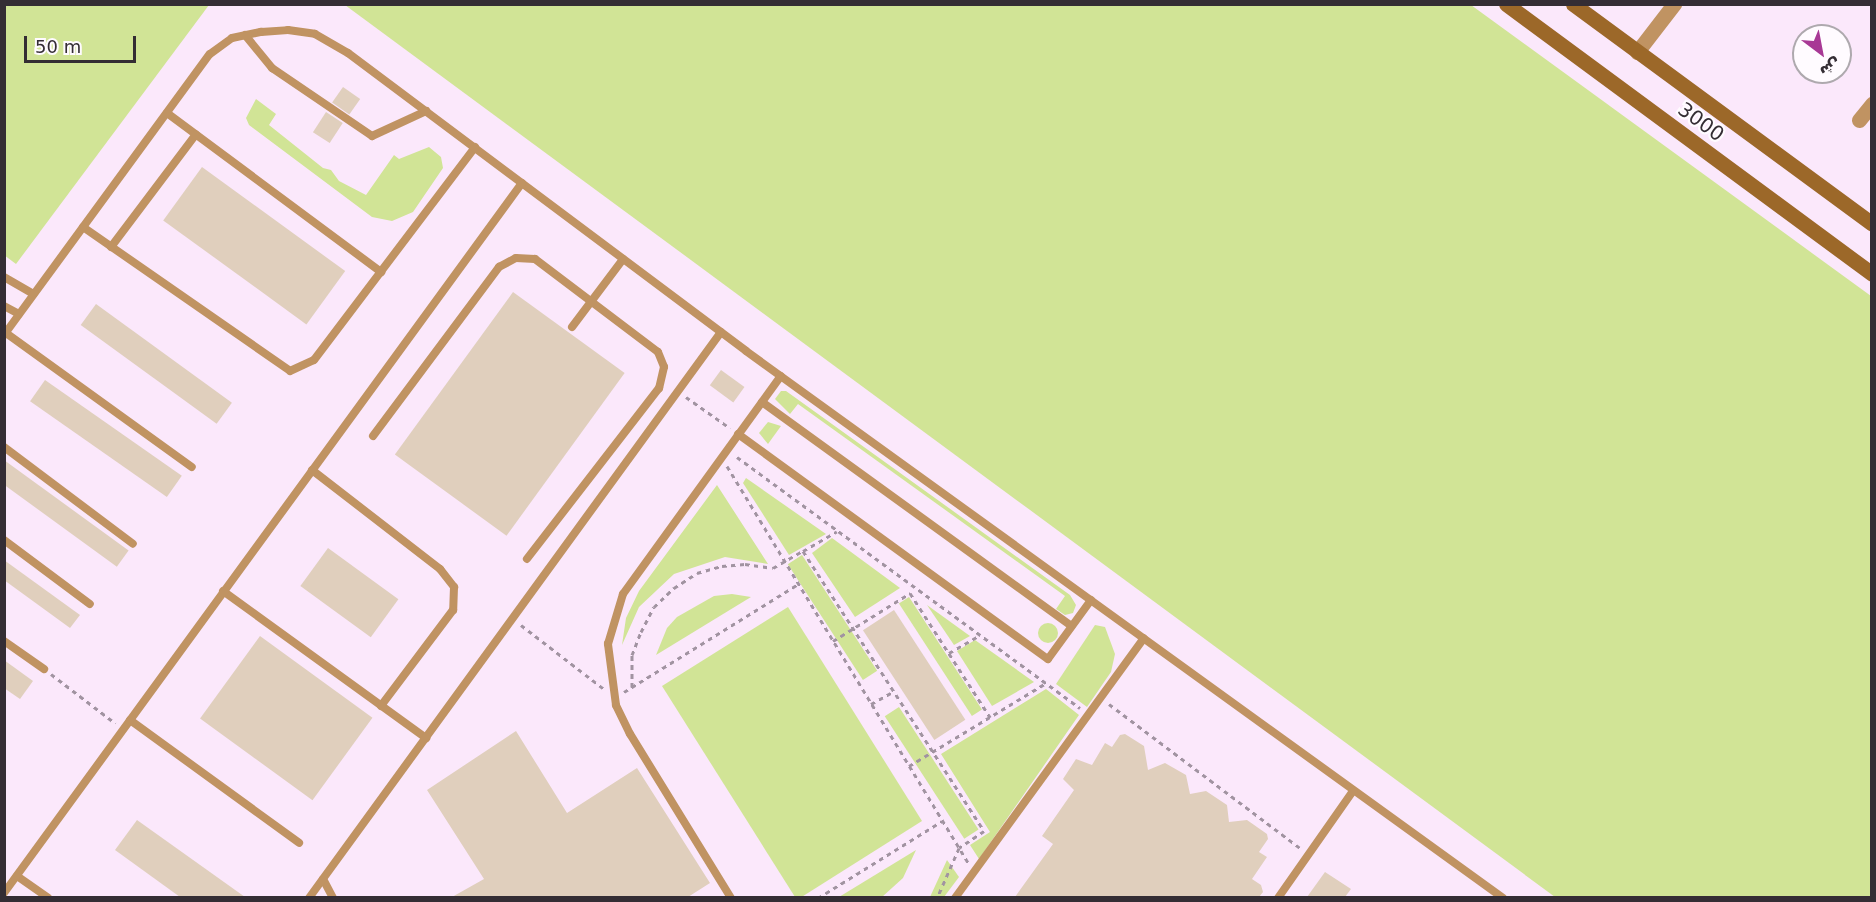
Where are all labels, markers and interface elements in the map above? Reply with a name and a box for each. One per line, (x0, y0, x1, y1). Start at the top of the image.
scale bar (27, 24, 140, 62)
north arrow (1792, 24, 1852, 84)
text: 50 m (35, 36, 81, 57)
text: ش (1816, 54, 1845, 82)
street label: 3000 (1673, 97, 1729, 147)

